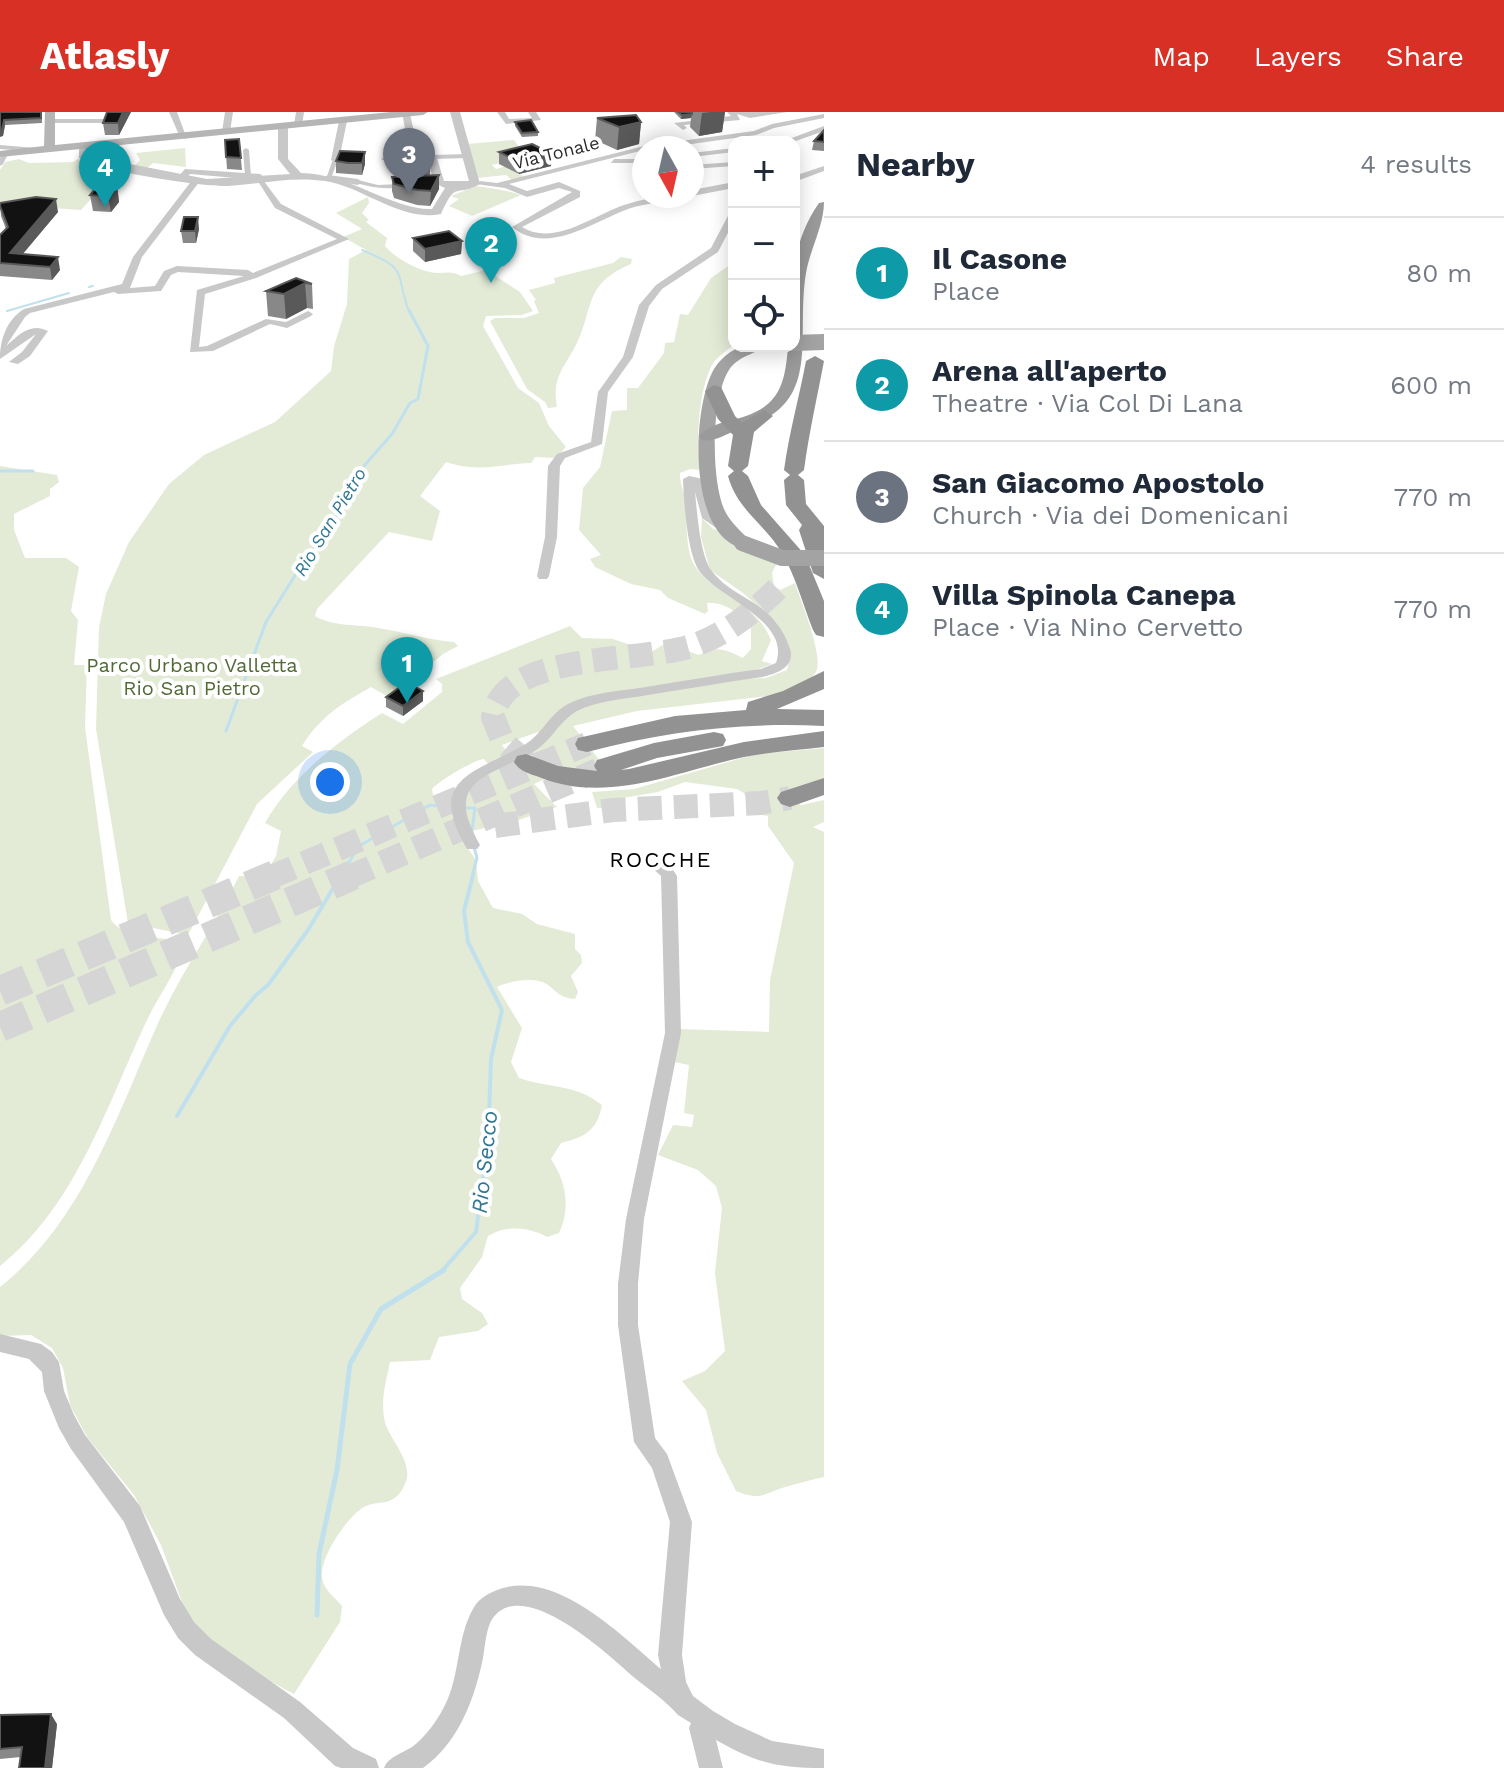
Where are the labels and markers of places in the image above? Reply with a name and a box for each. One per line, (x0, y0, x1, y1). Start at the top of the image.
pin: 3 (383, 128, 435, 194)
pin: 4 (79, 141, 131, 207)
pin: 2 (465, 217, 517, 283)
pin: 1 (381, 637, 433, 703)

